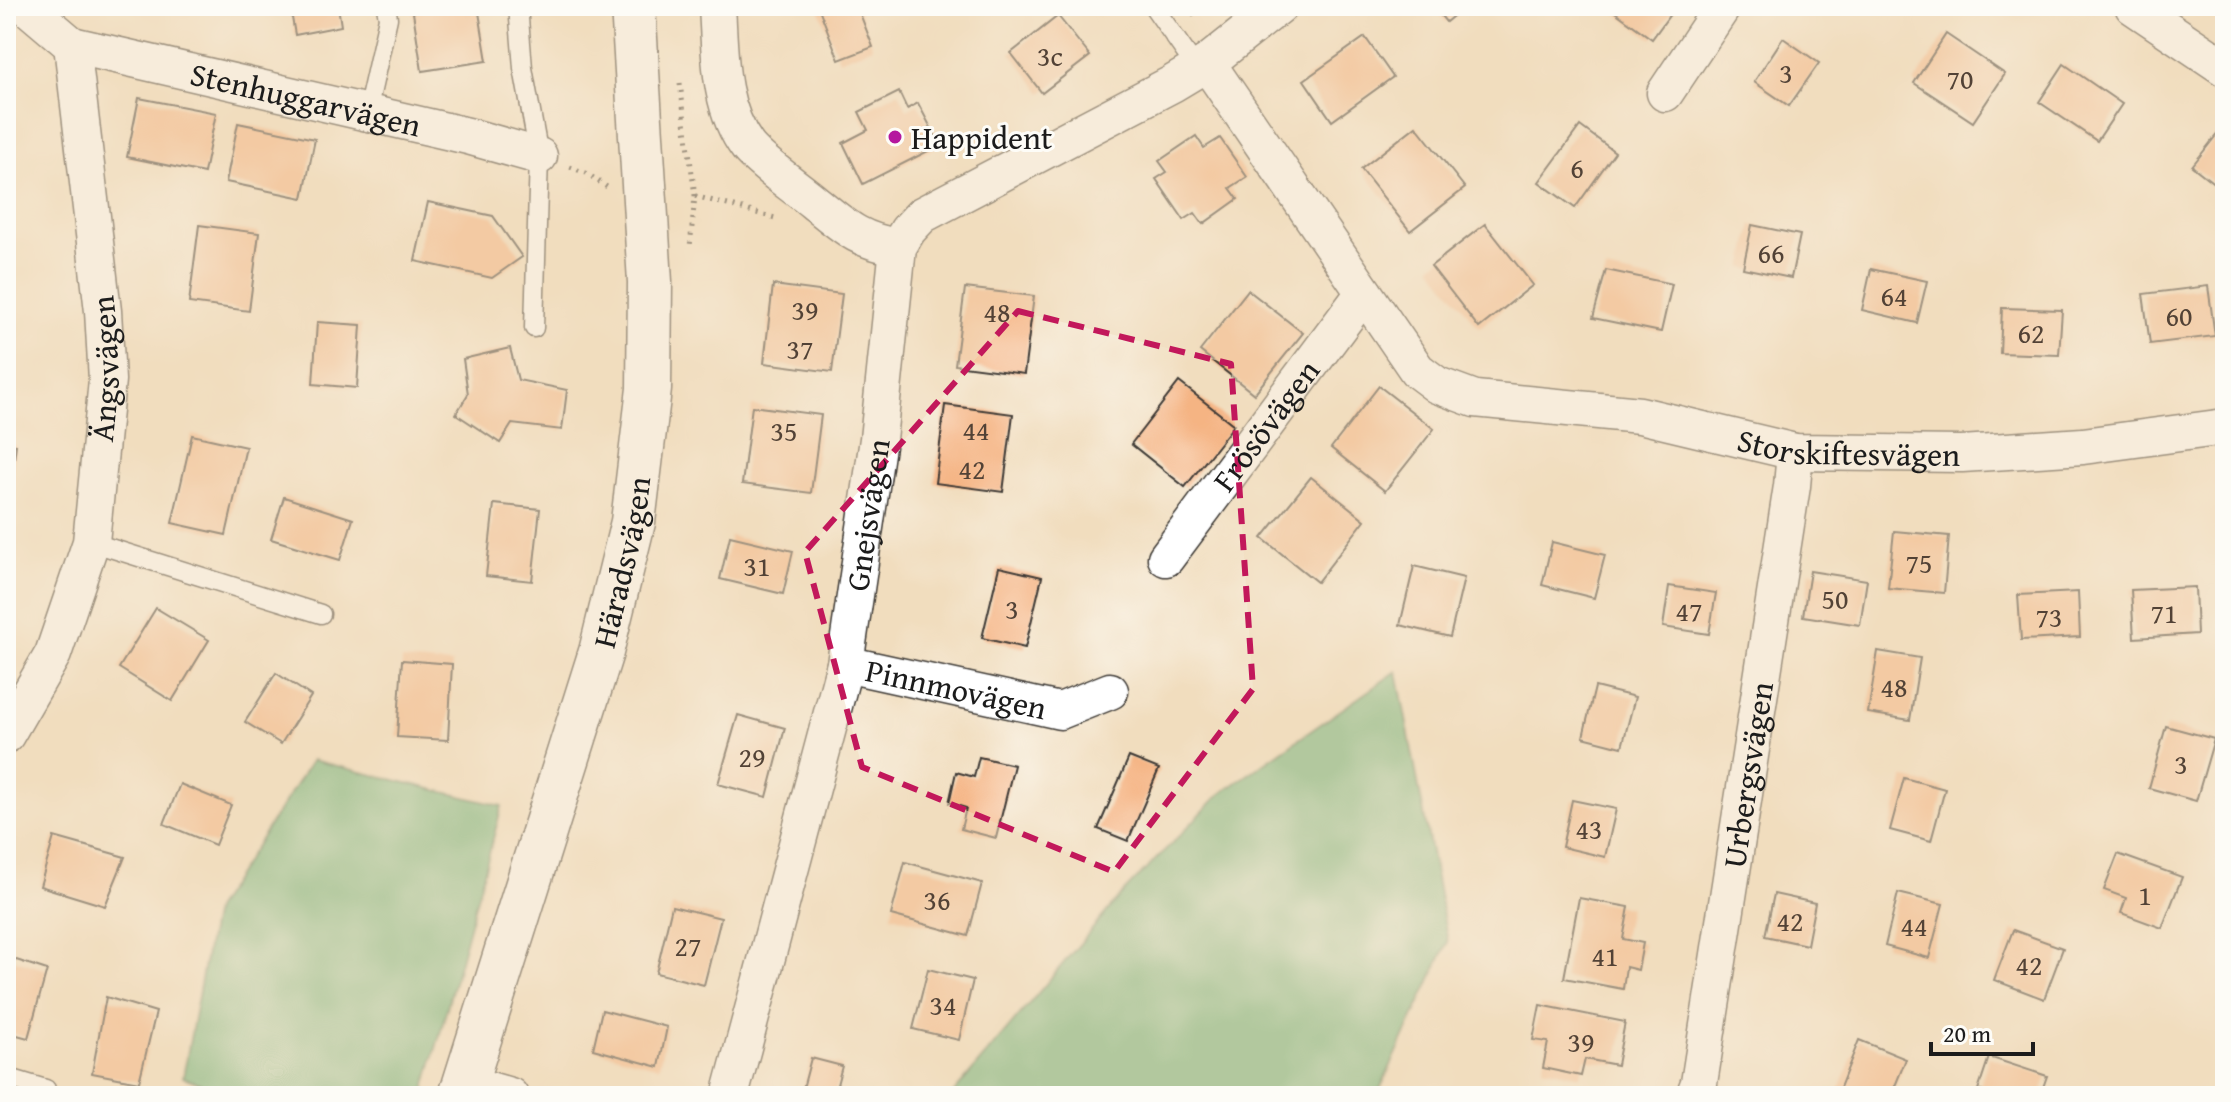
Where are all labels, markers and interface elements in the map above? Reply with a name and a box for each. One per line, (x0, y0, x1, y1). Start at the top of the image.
house number: 3c (1037, 35, 1063, 76)
street label: Stenhuggarvägen (186, 49, 426, 148)
house number: 3 (1779, 52, 1793, 93)
house number: 70 (1947, 58, 1973, 99)
place label: Happident (911, 114, 1052, 161)
marker: Happident (886, 128, 904, 146)
house number: 6 (1570, 147, 1584, 188)
house number: 66 (1758, 232, 1784, 273)
house number: 64 (1881, 275, 1907, 316)
house number: 39 (792, 289, 818, 330)
house number: 48 (984, 291, 1010, 332)
street label: Ängsvägen (78, 293, 131, 444)
house number: 60 (2166, 295, 2192, 336)
house number: 62 (2018, 312, 2044, 353)
house number: 37 (787, 328, 813, 369)
street label: Frösövägen (1200, 349, 1330, 501)
house number: 44 (963, 409, 989, 450)
house number: 35 (771, 410, 797, 451)
street label: Storskiftesvägen (1733, 416, 1961, 477)
street label: Gnejsvägen (833, 435, 901, 594)
house number: 42 (959, 448, 985, 489)
street label: Häradsvägen (579, 474, 662, 652)
house number: 75 (1906, 542, 1932, 583)
house number: 31 (744, 545, 770, 586)
house number: 50 (1822, 578, 1848, 619)
house number: 3 (1005, 588, 1019, 629)
house number: 47 (1676, 590, 1702, 631)
house number: 71 (2151, 592, 2177, 633)
house number: 73 (2036, 596, 2062, 637)
street label: Pinnmovägen (862, 646, 1051, 731)
house number: 48 (1881, 666, 1907, 707)
street label: Urbergsvägen (1709, 678, 1785, 871)
house number: 29 (739, 736, 765, 777)
house number: 3 (2174, 743, 2188, 784)
house number: 43 (1576, 808, 1602, 849)
house number: 1 (2138, 874, 2152, 915)
house number: 36 (924, 879, 950, 920)
house number: 42 (1777, 900, 1803, 941)
house number: 44 (1901, 905, 1927, 946)
house number: 27 (675, 925, 701, 966)
house number: 41 (1592, 935, 1618, 976)
house number: 42 (2016, 944, 2042, 985)
house number: 34 (930, 984, 956, 1025)
scale bar (1931, 1006, 2033, 1056)
text: 20 m (1943, 1016, 1991, 1051)
house number: 39 (1568, 1021, 1594, 1062)

